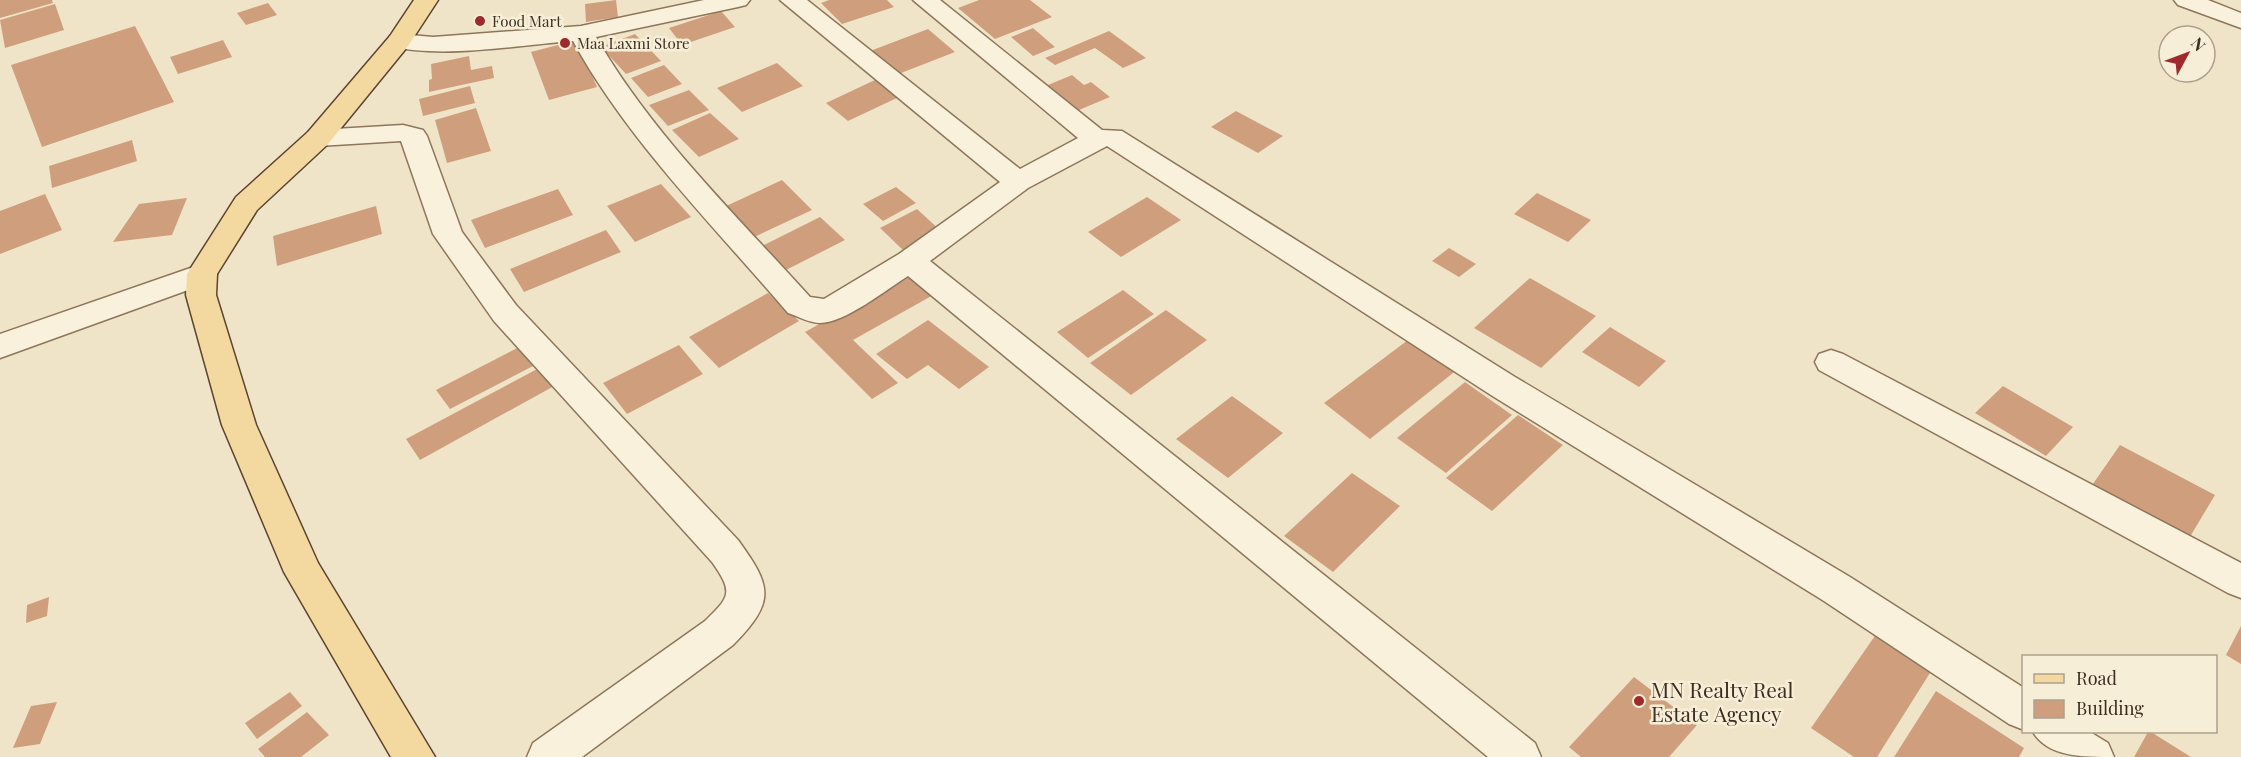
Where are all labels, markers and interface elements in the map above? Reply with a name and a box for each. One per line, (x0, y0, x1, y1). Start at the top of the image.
place label: Food Mart (492, 11, 562, 31)
marker: Food Mart (473, 14, 487, 28)
north arrow (2157, 24, 2217, 84)
place label: Maa Laxmi Store (577, 33, 690, 53)
text: N (2187, 33, 2211, 55)
marker: Maa Laxmi Store (558, 36, 572, 50)
legend (2022, 655, 2217, 733)
text: Road (2076, 666, 2117, 690)
place label: MN Realty Real Estate Agency (1651, 675, 1793, 727)
marker: MN Realty Real Estate Agency (1632, 694, 1646, 708)
text: Building (2076, 696, 2144, 720)

